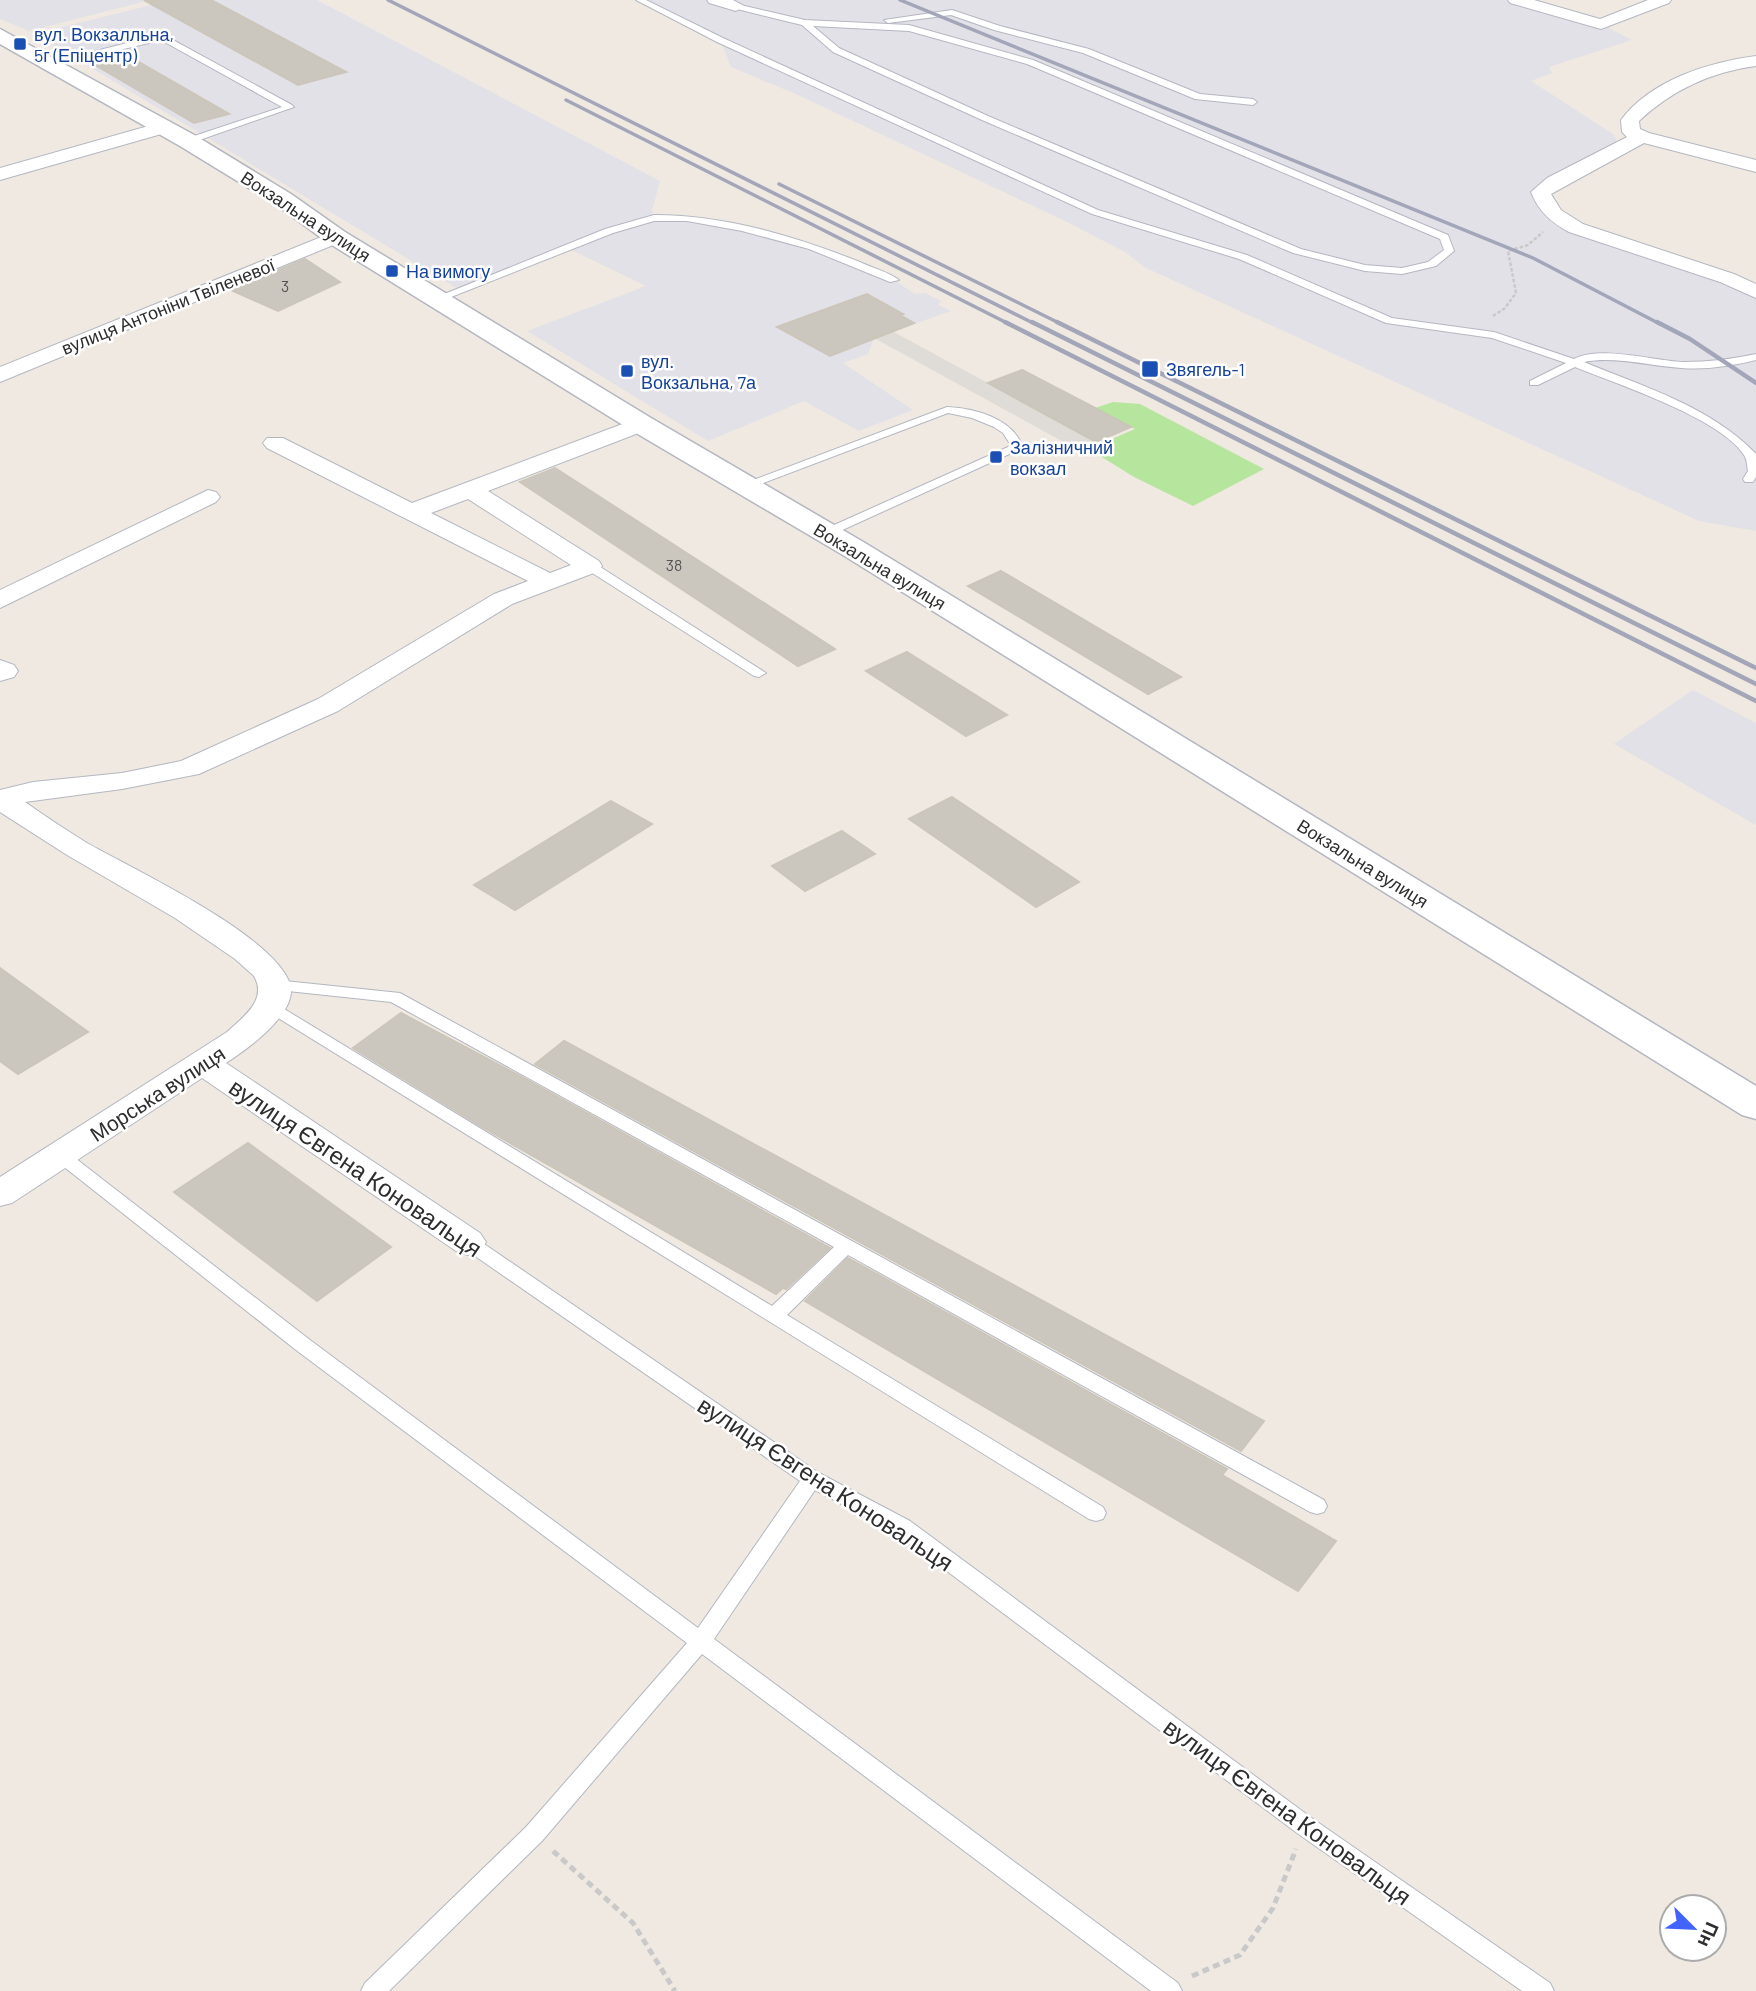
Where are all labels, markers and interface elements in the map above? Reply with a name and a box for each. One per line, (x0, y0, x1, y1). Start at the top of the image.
place label: вул. Вокзалльна, 5г (Епіцентр) (34, 23, 174, 66)
marker: вул. Вокзалльна, 5г (Епіцентр) (12, 36, 28, 52)
street label: Вокзальна вулиця (237, 166, 375, 266)
street label: вулиця Антоніни Твіленевої (58, 253, 278, 359)
place label: На вимогу (406, 260, 490, 282)
marker: На вимогу (384, 263, 400, 279)
house number: 3 (281, 276, 289, 295)
place label: вул. Вокзальна, 7а (641, 350, 757, 393)
place label: Звягель-1 (1166, 358, 1245, 380)
marker: Звягель-1 (1140, 359, 1160, 379)
marker: вул. Вокзальна, 7а (619, 363, 635, 379)
place label: Залізничний вокзал (1010, 436, 1113, 479)
marker: Залізничний вокзал (988, 449, 1004, 465)
street label: Вокзальна вулиця (810, 518, 950, 614)
house number: 38 (666, 555, 682, 574)
street label: Вокзальна вулиця (1293, 814, 1433, 912)
street label: Морська вулиця (85, 1040, 229, 1146)
street label: вулиця Євгена Коновальця (224, 1071, 488, 1263)
street label: вулиця Євгена Коновальця (693, 1390, 959, 1576)
street label: вулиця Євгена Коновальця (1159, 1712, 1417, 1910)
north arrow (1658, 1893, 1728, 1963)
text: Пн (1693, 1919, 1725, 1951)

